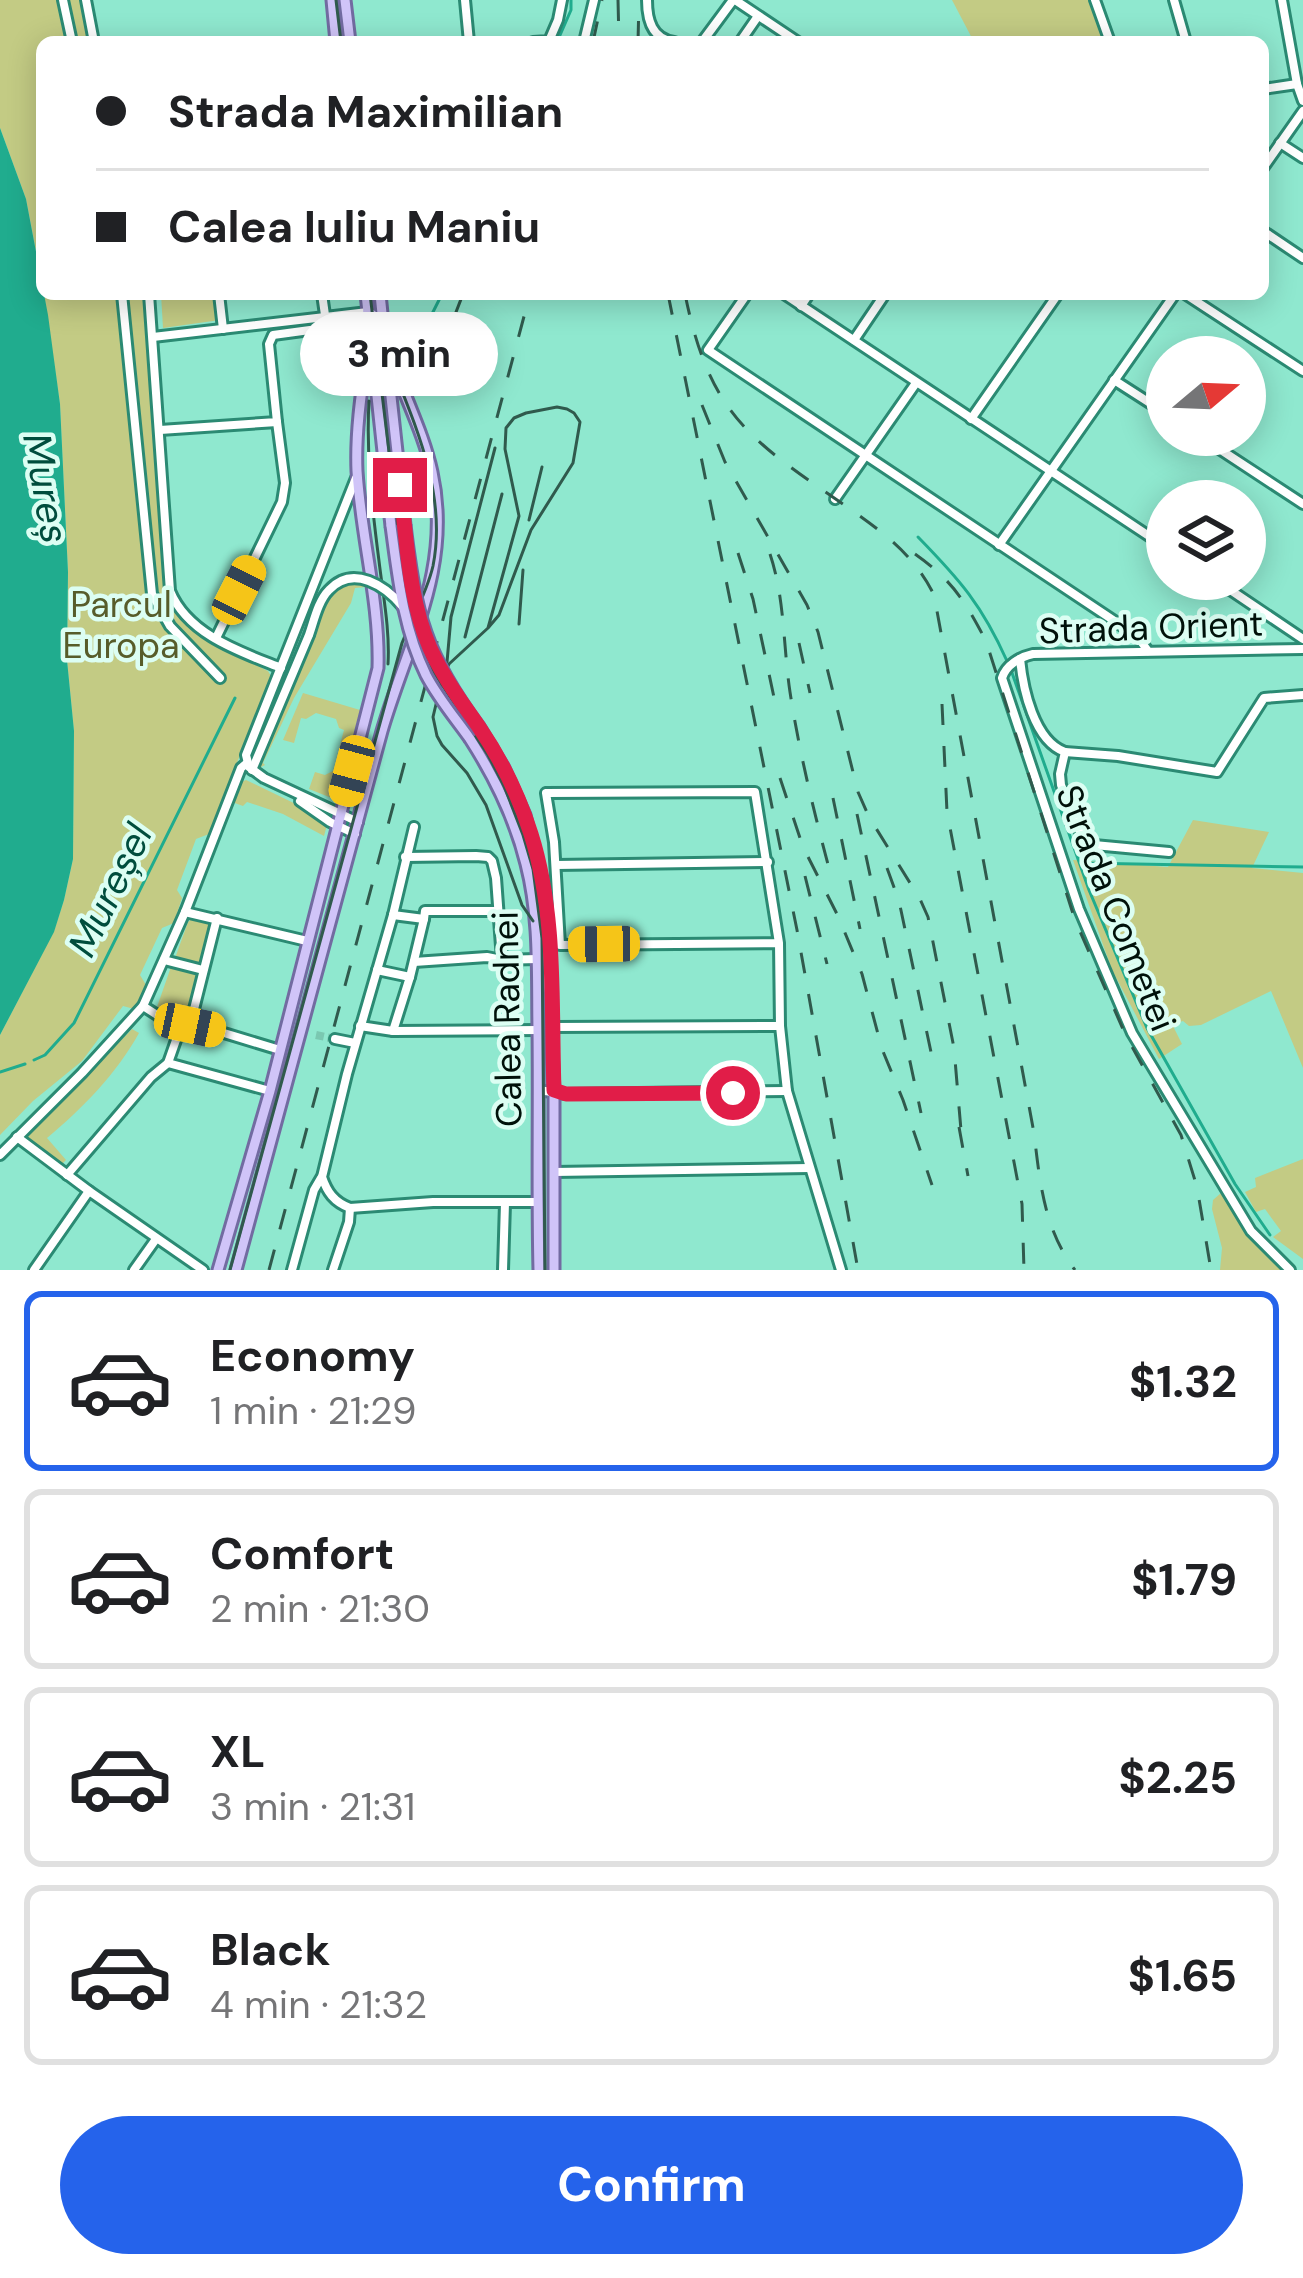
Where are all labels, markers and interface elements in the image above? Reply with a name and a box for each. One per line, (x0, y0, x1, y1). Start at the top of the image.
text: Strada Maximilian (168, 82, 563, 141)
text: Calea Iuliu Maniu (168, 197, 540, 256)
callout: 3 min (301, 311, 499, 395)
text: 3 min (347, 328, 451, 379)
north arrow (1146, 336, 1266, 456)
map controls (1146, 336, 1266, 600)
water label: Mureș (11, 429, 81, 547)
route end (373, 458, 427, 512)
button: layers (1146, 480, 1266, 600)
car (207, 550, 271, 630)
park label: Parcul Europa (62, 581, 180, 669)
street label: Strada Orient (1038, 600, 1264, 654)
car (325, 732, 379, 810)
street label: Strada Cometei (1045, 778, 1187, 1038)
water label: Mureșel (56, 814, 164, 965)
street label: Calea Radnei (482, 911, 532, 1127)
car (568, 925, 640, 963)
car (151, 1000, 229, 1050)
route start (706, 1066, 760, 1120)
text: Economy (210, 1326, 415, 1385)
icon: car (66, 1327, 174, 1435)
text: $1.32 (1129, 1352, 1237, 1411)
text: 1 min · 21:29 (210, 1385, 417, 1436)
text: Comfort (210, 1524, 394, 1583)
icon: car (66, 1525, 174, 1633)
text: $1.79 (1131, 1550, 1237, 1609)
text: 2 min · 21:30 (210, 1583, 430, 1634)
text: XL (210, 1722, 265, 1781)
icon: car (66, 1723, 174, 1831)
text: $2.25 (1119, 1748, 1237, 1807)
text: 3 min · 21:31 (210, 1781, 415, 1832)
text: Black (210, 1920, 330, 1979)
icon: car (66, 1921, 174, 2029)
text: $1.65 (1128, 1946, 1237, 2005)
text: 4 min · 21:32 (210, 1979, 427, 2030)
button: Confirm (60, 2116, 1243, 2254)

